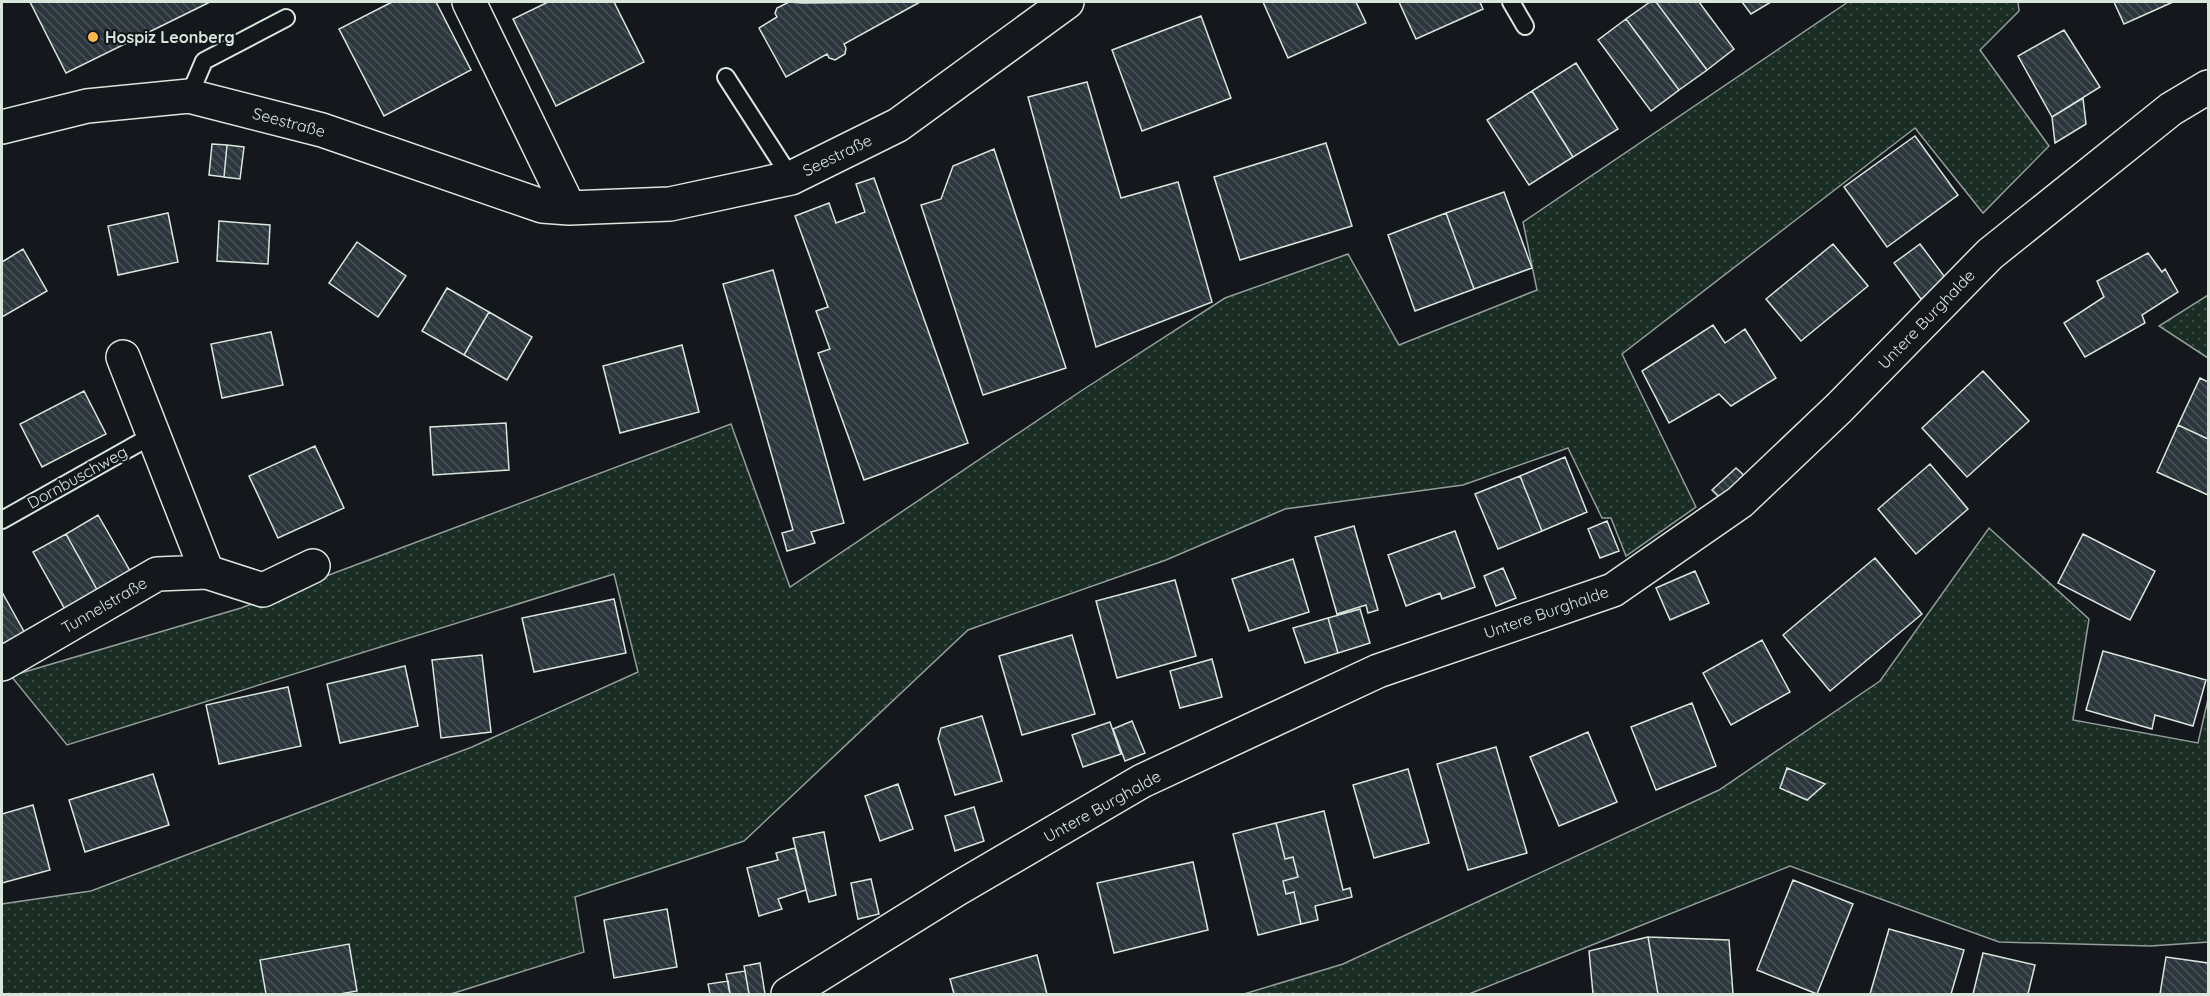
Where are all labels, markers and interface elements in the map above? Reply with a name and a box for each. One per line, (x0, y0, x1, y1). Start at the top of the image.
place label: Hospiz Leonberg (105, 27, 235, 47)
marker: Hospiz Leonberg (86, 30, 100, 44)
street label: Seestraße (250, 103, 328, 141)
street label: Seestraße (799, 130, 875, 180)
street label: Untere Burghalde (1873, 265, 1979, 373)
street label: Dornbuschweg (23, 441, 131, 513)
street label: Tunnelstraße (58, 572, 150, 638)
street label: Untere Burghalde (1481, 581, 1611, 643)
street label: Untere Burghalde (1040, 766, 1164, 846)

